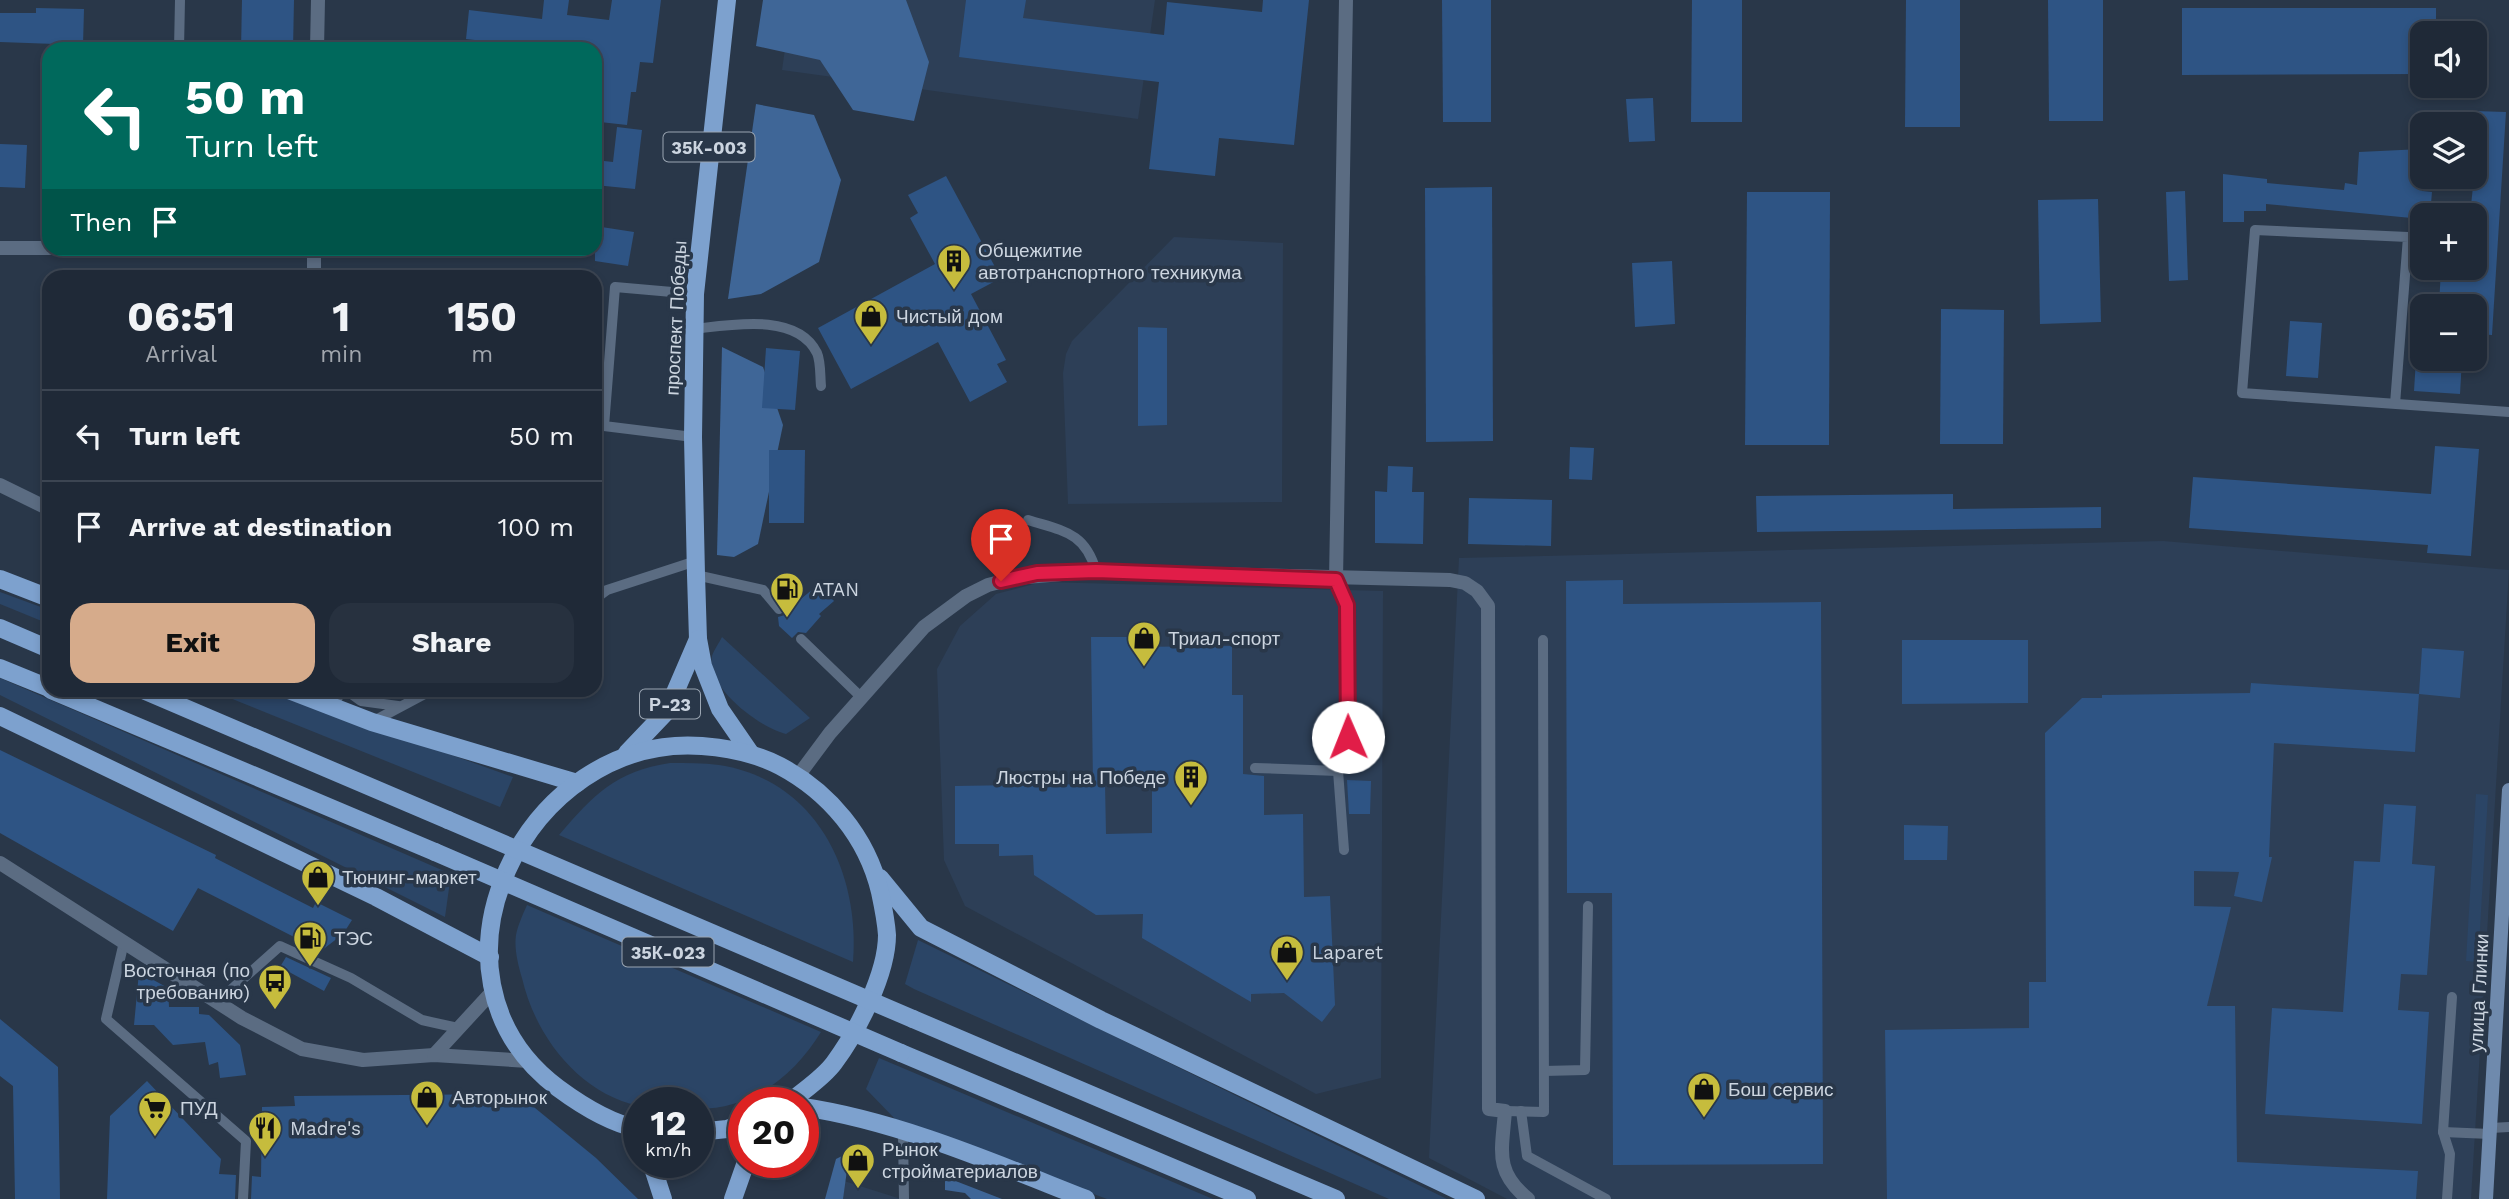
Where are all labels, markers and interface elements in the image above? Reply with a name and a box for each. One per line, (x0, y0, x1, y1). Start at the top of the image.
map controls (2410, 21, 2487, 371)
button: sound (2410, 21, 2487, 98)
text: 50 m (185, 68, 305, 126)
icon: left (70, 70, 161, 161)
button: layers (2410, 112, 2487, 189)
text: Turn left (185, 127, 318, 165)
road number: 35К-003 (664, 132, 754, 162)
icon: arrive (146, 203, 184, 241)
button: + (2410, 203, 2487, 280)
text: Then (70, 207, 132, 237)
place label: Общежитие автотранспортного техникума (978, 239, 1242, 284)
street label: проспект Победы (660, 240, 692, 396)
building icon: Общежитие автотранспортного техникума (935, 242, 973, 291)
text: 06:51 (127, 292, 235, 341)
text: 1 (332, 292, 350, 341)
text: 150 (447, 292, 517, 341)
button: − (2410, 294, 2487, 371)
shop icon: Чистый дом (852, 297, 890, 346)
place label: Чистый дом (896, 305, 1003, 328)
text: Arrival (145, 341, 217, 368)
text: min (320, 341, 362, 368)
text: m (471, 341, 493, 368)
icon: left (70, 417, 108, 455)
text: Turn left (129, 421, 240, 451)
text: 50 m (509, 421, 574, 451)
icon: arrive (70, 508, 108, 546)
pin (971, 509, 1031, 581)
text: Arrive at destination (129, 512, 392, 542)
text: 100 m (498, 512, 574, 542)
icon: arrive (982, 520, 1020, 558)
fuel station icon: ATAN (768, 570, 806, 619)
place label: ATAN (812, 578, 859, 601)
button: Exit (70, 603, 315, 683)
button: Share (329, 603, 574, 683)
shop icon: Триал-спорт (1125, 619, 1163, 668)
place label: Триал-спорт (1168, 627, 1281, 650)
road number: Р-23 (640, 690, 700, 718)
position arrow (1311, 700, 1385, 774)
building icon: Люстры на Победе (1172, 758, 1210, 807)
place label: Люстры на Победе (996, 766, 1166, 789)
shop icon: Тюнинг-маркет (299, 858, 337, 907)
place label: Тюнинг-маркет (342, 866, 477, 889)
fuel station icon: ТЭС (291, 919, 329, 968)
place label: ТЭС (334, 927, 373, 950)
shop icon: Laparet (1268, 933, 1306, 982)
street label: улица Глинки (2464, 933, 2494, 1053)
road number: 35К-023 (622, 937, 714, 967)
place label: Laparet (1312, 941, 1383, 964)
place label: Восточная (по требованию) (123, 959, 250, 1004)
bus stop icon: Восточная (по требованию) (256, 962, 294, 1011)
shop icon: Бош сервис (1685, 1070, 1723, 1119)
shop icon: Авторынок (408, 1078, 446, 1127)
place label: Бош сервис (1728, 1078, 1834, 1101)
place label: Авторынок (452, 1086, 548, 1109)
speed limit sign: 20 (728, 1087, 819, 1178)
supermarket icon: ПУД (136, 1089, 174, 1138)
place label: ПУД (180, 1097, 218, 1120)
text: 12 (651, 1102, 686, 1144)
restaurant icon: Madre's (246, 1109, 284, 1158)
place label: Madre's (290, 1117, 361, 1140)
place label: Рынок стройматериалов (882, 1138, 1038, 1183)
text: km/h (645, 1139, 692, 1160)
shop icon: Рынок стройматериалов (839, 1141, 877, 1190)

